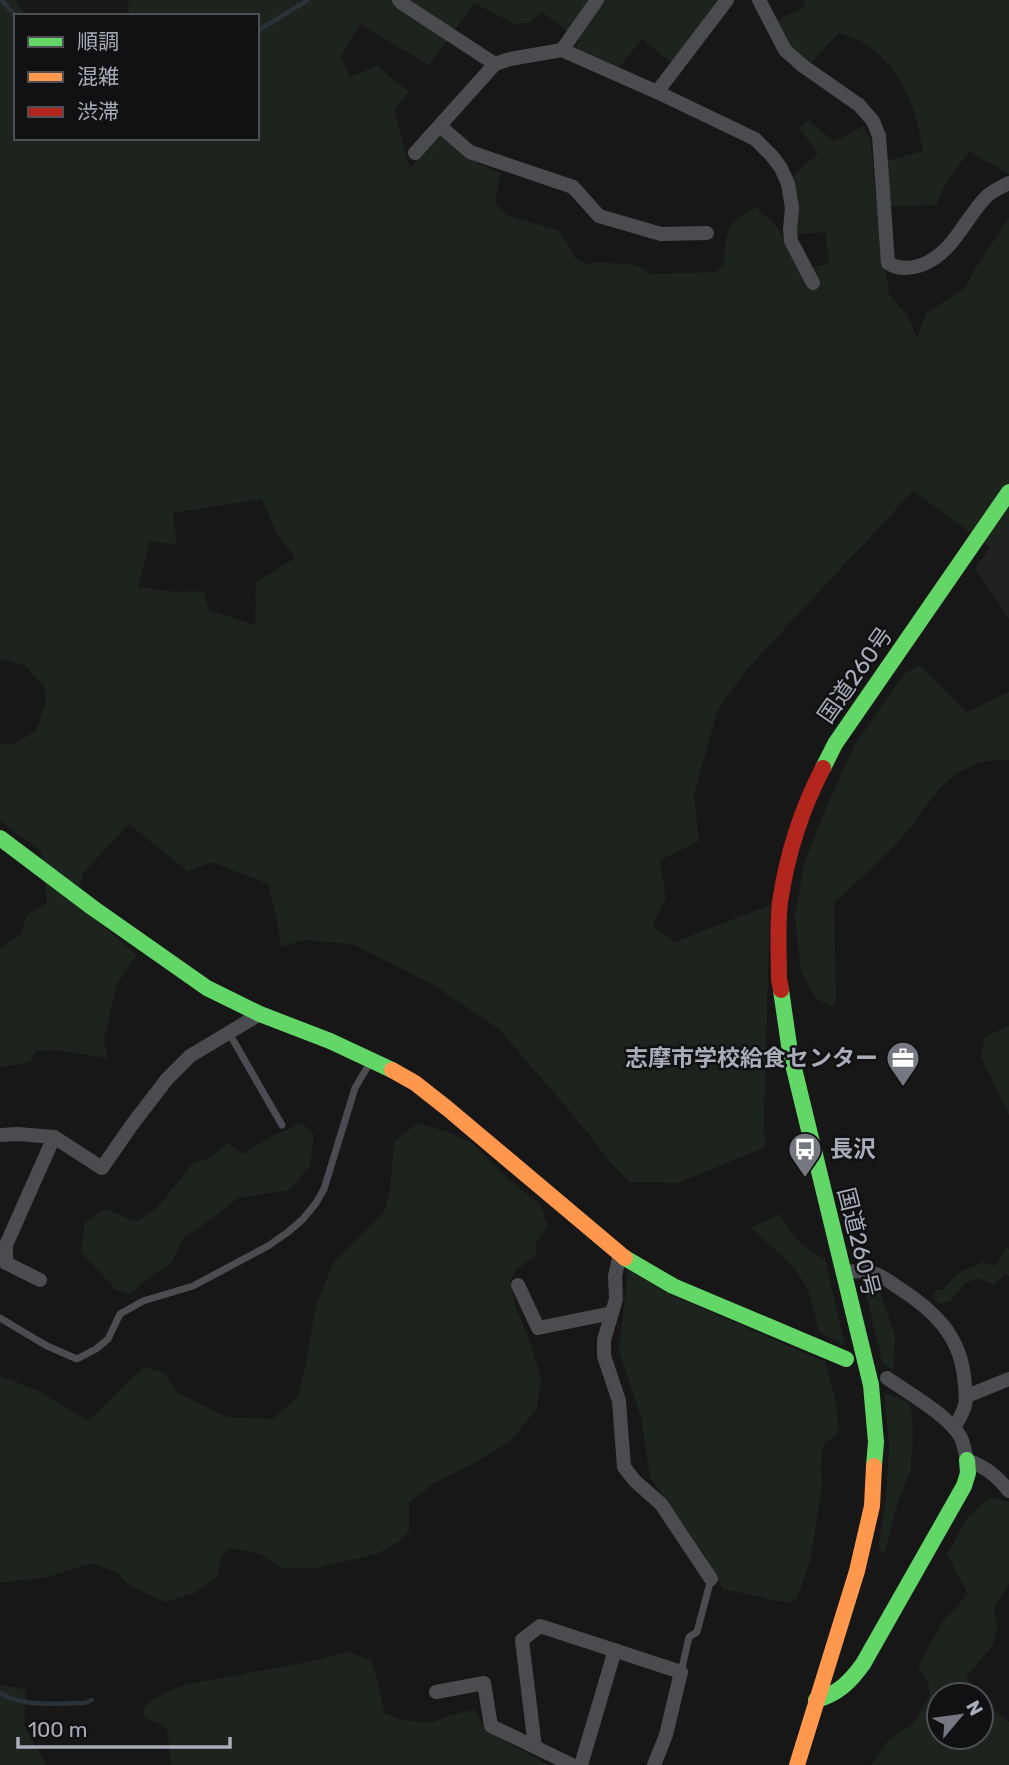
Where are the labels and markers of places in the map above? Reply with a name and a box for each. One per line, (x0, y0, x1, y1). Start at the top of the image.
office icon: 志摩市学校給食センター (884, 1039, 922, 1088)
place label: 志摩市学校給食センター (625, 1044, 878, 1072)
bus stop icon: 長沢 (786, 1130, 824, 1179)
place label: 長沢 (830, 1135, 876, 1163)

